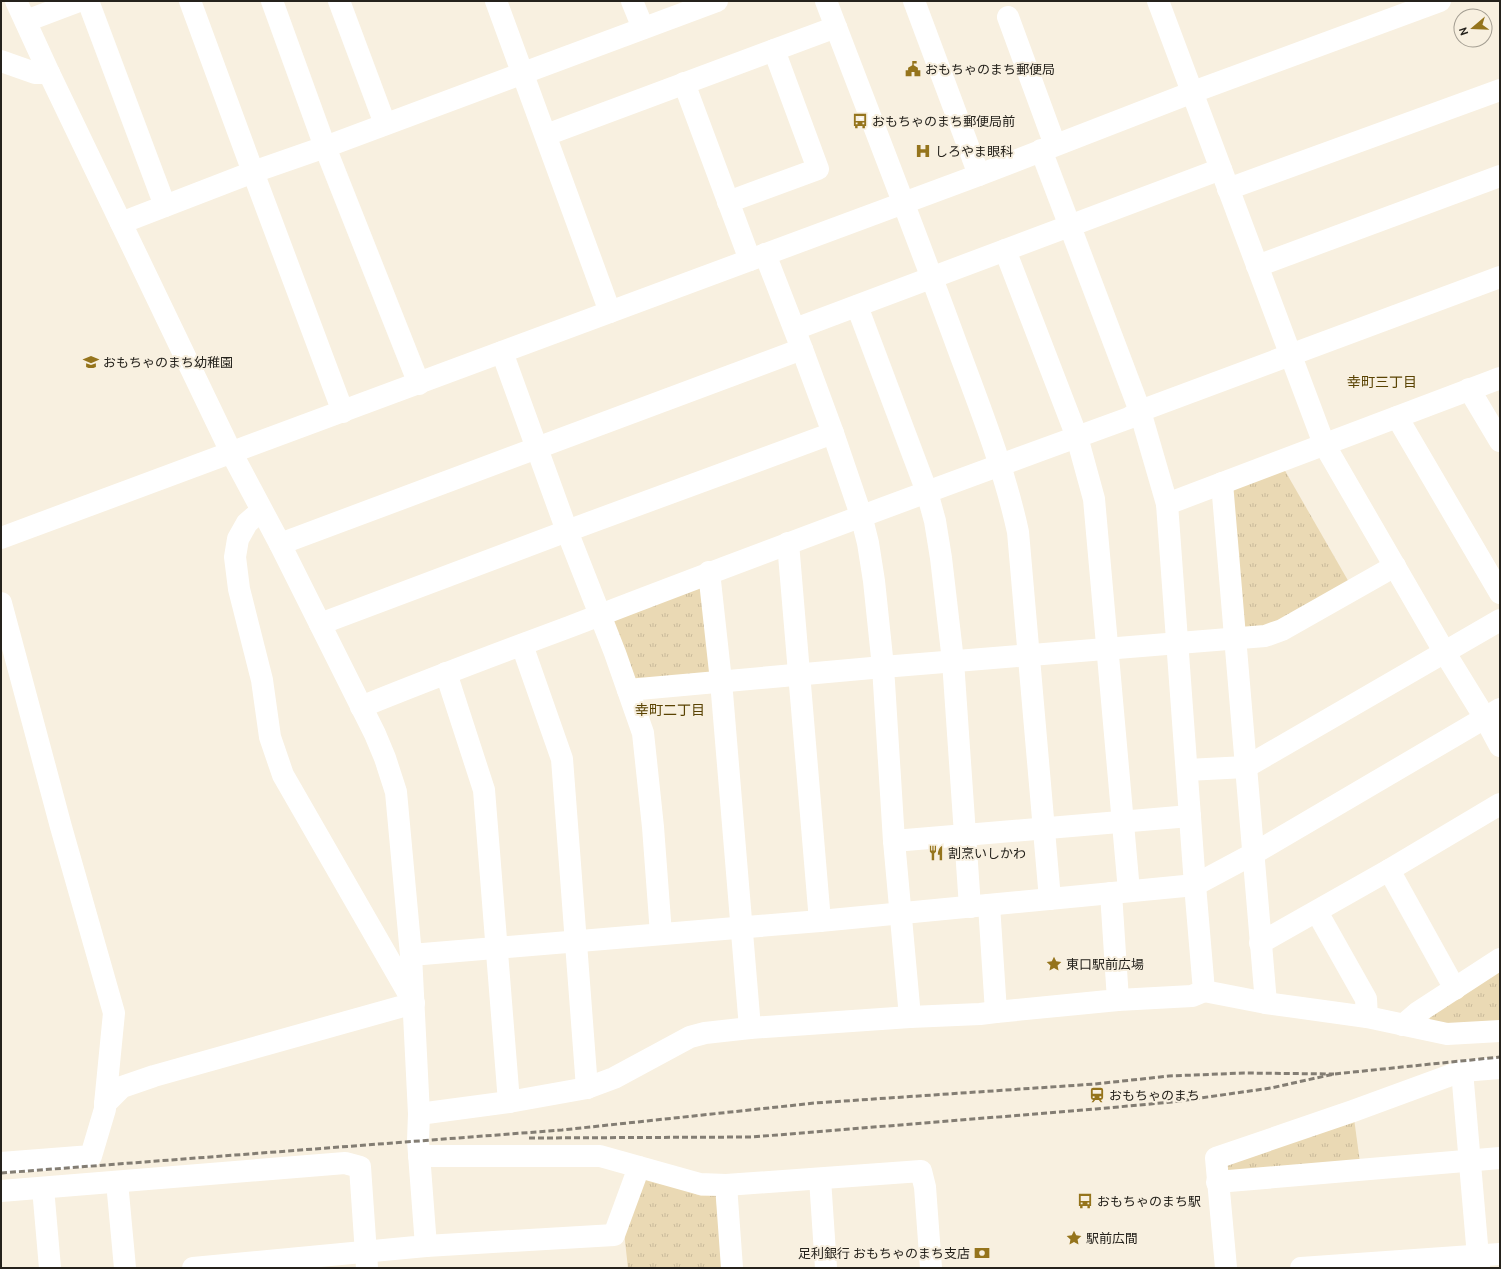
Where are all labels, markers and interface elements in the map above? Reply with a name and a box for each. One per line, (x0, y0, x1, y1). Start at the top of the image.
north arrow (1453, 8, 1493, 48)
text: N (1456, 25, 1471, 37)
public building icon: おもちゃのまち郵便局 (904, 60, 922, 78)
place label: おもちゃのまち郵便局 (925, 61, 1055, 77)
bus stop icon: おもちゃのまち郵便局前 (851, 112, 869, 130)
place label: おもちゃのまち郵便局前 (872, 113, 1015, 129)
hospital icon: しろやま眼科 (914, 142, 932, 160)
place label: しろやま眼科 (935, 143, 1013, 159)
school or university icon: おもちゃのまち幼稚園 (82, 353, 100, 371)
place label: おもちゃのまち幼稚園 (103, 354, 233, 370)
district label: 幸町三丁目 (1347, 373, 1417, 391)
district label: 幸町二丁目 (635, 701, 705, 719)
restaurant icon: 割烹いしかわ (927, 844, 945, 862)
place label: 割烹いしかわ (948, 845, 1026, 861)
place icon: 東口駅前広場 (1045, 955, 1063, 973)
place label: 東口駅前広場 (1066, 956, 1144, 972)
station icon: おもちゃのまち (1088, 1086, 1106, 1104)
place label: おもちゃのまち (1109, 1087, 1200, 1103)
bus stop icon: おもちゃのまち駅 (1076, 1192, 1094, 1210)
place label: おもちゃのまち駅 (1097, 1193, 1201, 1209)
place icon: 駅前広間 (1065, 1229, 1083, 1247)
place label: 駅前広間 (1086, 1230, 1138, 1246)
bank icon: 足利銀行 おもちゃのまち支店 (973, 1244, 991, 1262)
place label: 足利銀行 おもちゃのまち支店 (798, 1245, 970, 1261)

